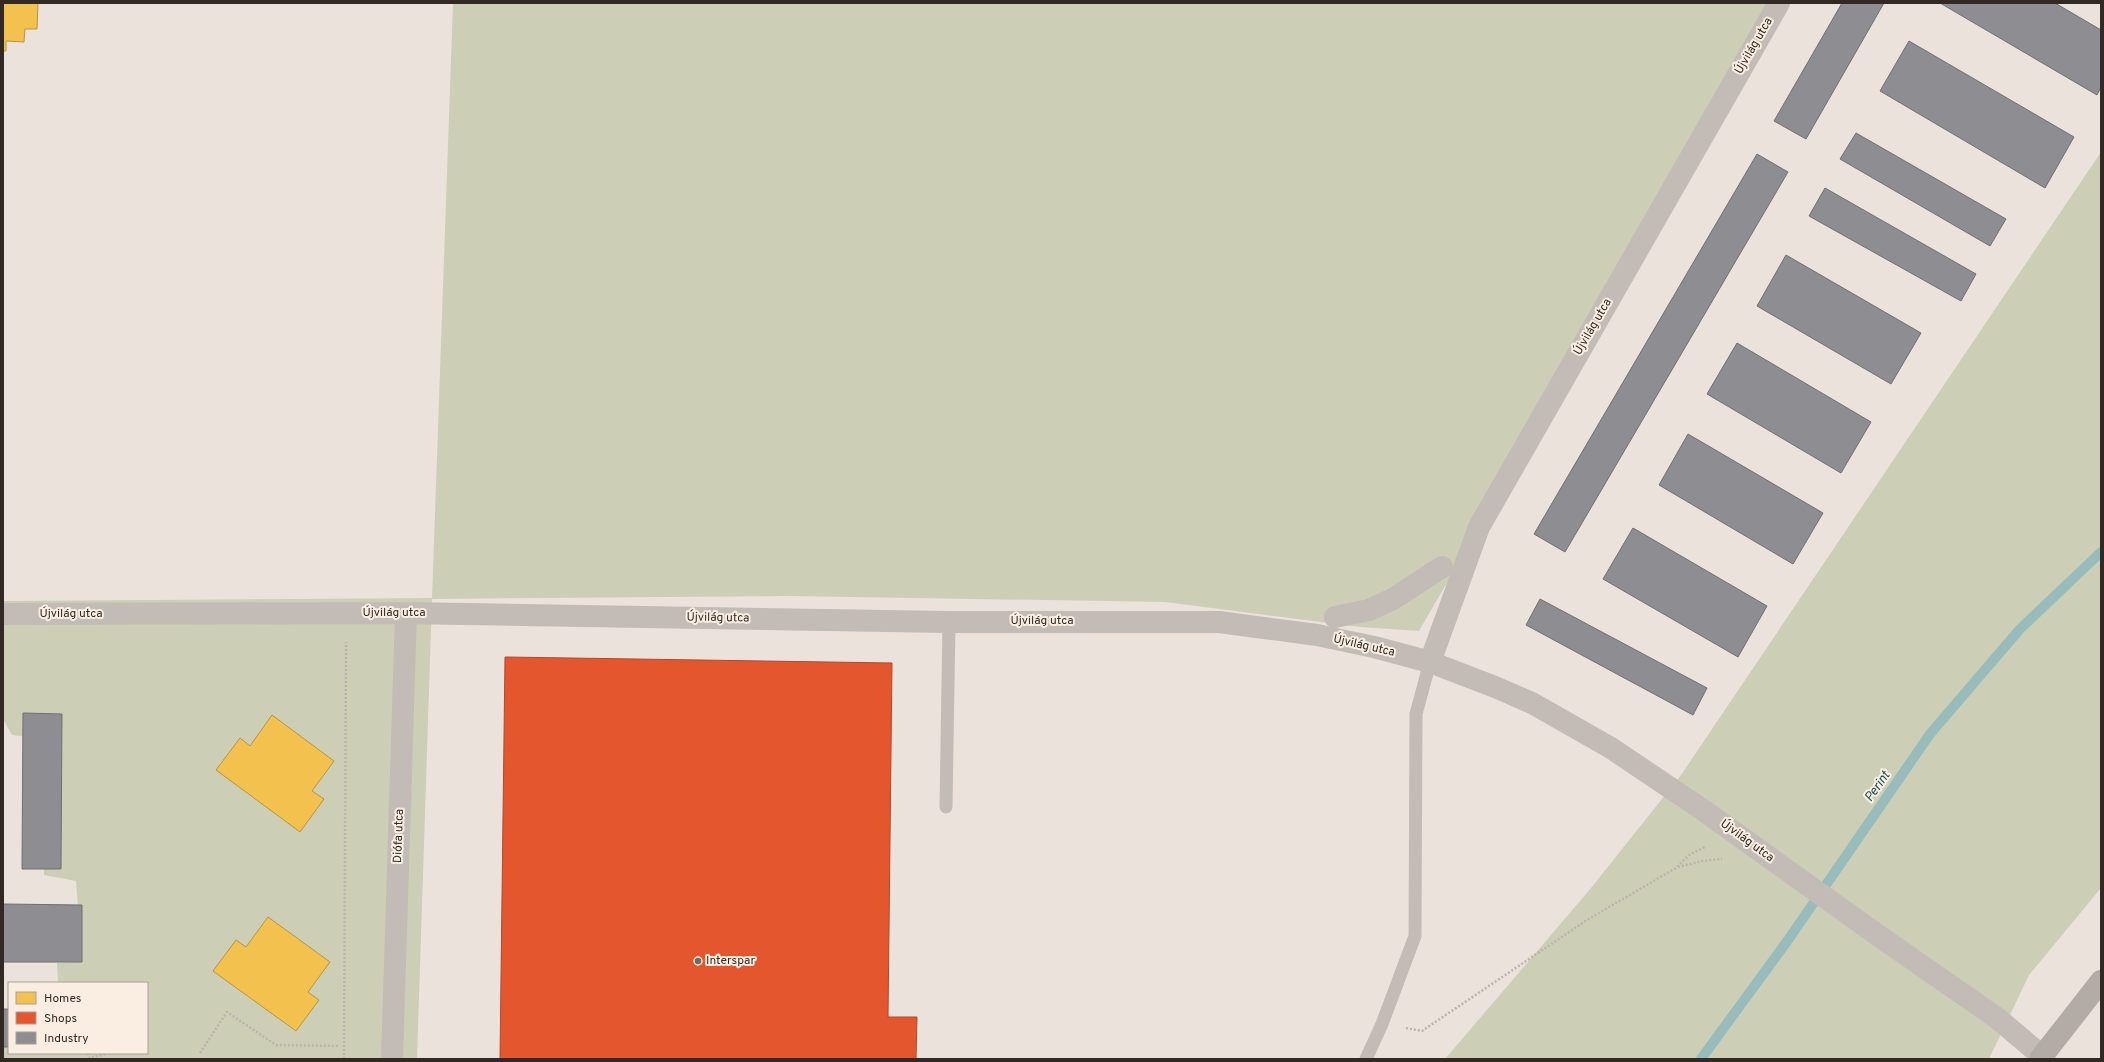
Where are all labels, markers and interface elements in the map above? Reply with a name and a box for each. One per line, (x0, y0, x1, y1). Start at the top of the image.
street label: Újvilág utca (1731, 15, 1777, 77)
street label: Újvilág utca (1570, 296, 1616, 358)
street label: Újvilág utca (363, 605, 425, 621)
street label: Újvilág utca (40, 606, 102, 622)
street label: Újvilág utca (686, 609, 750, 627)
street label: Újvilág utca (1011, 613, 1073, 629)
street label: Újvilág utca (1332, 631, 1396, 661)
water label: Perint (1862, 767, 1895, 805)
street label: Diófa utca (390, 809, 408, 863)
street label: Újvilág utca (1717, 816, 1777, 866)
place label: Interspar (706, 953, 756, 969)
marker: Interspar (693, 956, 703, 966)
legend (8, 982, 148, 1054)
text: Homes (44, 991, 81, 1007)
text: Shops (44, 1011, 77, 1027)
text: Industry (44, 1031, 89, 1047)

